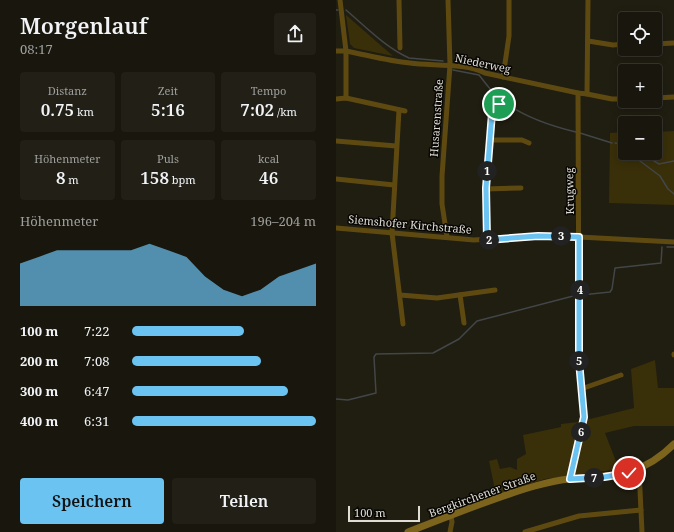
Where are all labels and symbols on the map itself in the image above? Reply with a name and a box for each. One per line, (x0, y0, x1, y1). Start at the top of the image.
street label: Niederweg (454, 50, 512, 76)
street label: Husarenstraße (426, 78, 446, 157)
pin (482, 87, 516, 121)
pin: 1 (477, 161, 497, 181)
street label: Krugweg (561, 167, 577, 215)
street label: Siemshofer Kirchstraße (348, 211, 472, 237)
pin: 3 (551, 226, 571, 246)
pin: 2 (479, 230, 499, 250)
pin: 4 (570, 280, 590, 300)
pin: 5 (569, 351, 589, 371)
pin: 6 (571, 422, 591, 442)
pin (612, 456, 646, 490)
street label: Bergkirchener Straße (427, 468, 538, 520)
pin: 7 (584, 468, 604, 488)
scale bar (348, 504, 420, 523)

